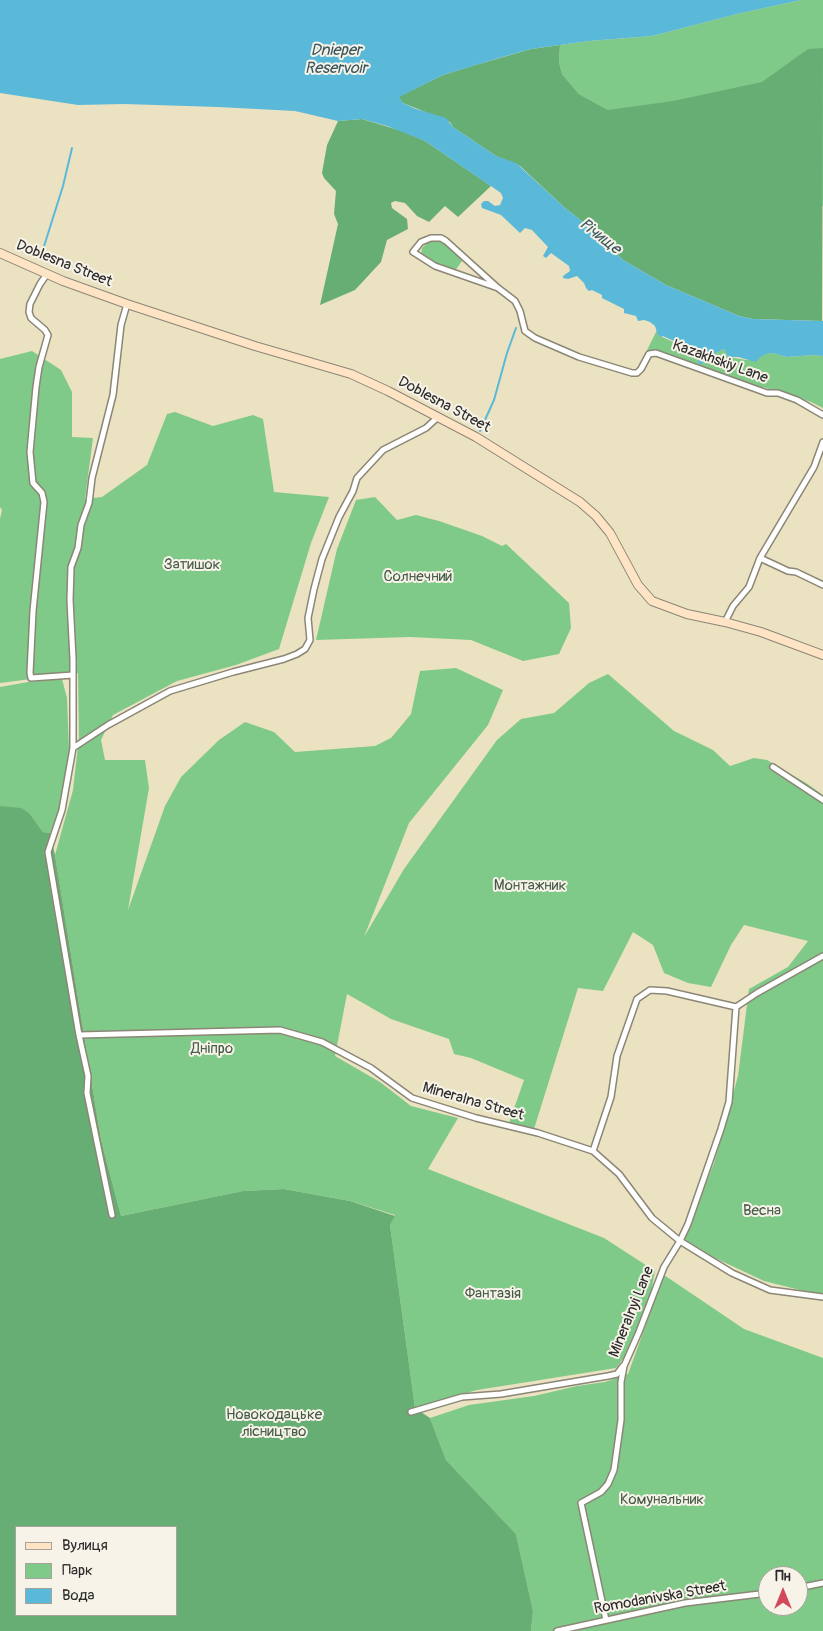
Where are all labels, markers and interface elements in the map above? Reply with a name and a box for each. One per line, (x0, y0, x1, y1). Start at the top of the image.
water label: Dnieper Reservoir (305, 41, 367, 79)
water label: Річище (576, 215, 624, 259)
street label: Doblesna Street (13, 237, 115, 291)
street label: Kazakhskiy Lane (670, 336, 770, 388)
street label: Doblesna Street (395, 373, 493, 437)
park label: Затишок (164, 556, 220, 574)
park label: Солнечний (383, 568, 453, 586)
park label: Монтажник (494, 877, 566, 895)
park label: Дніпро (191, 1040, 233, 1058)
street label: Mineralna Street (420, 1079, 526, 1125)
park label: Весна (743, 1202, 781, 1220)
street label: Mineralnyi Lane (606, 1264, 658, 1360)
park label: Фантазія (465, 1285, 521, 1303)
park label: Новокодацьке лісництво (226, 1406, 322, 1441)
park label: Комунальник (620, 1491, 704, 1509)
legend (15, 1526, 178, 1616)
text: Вулиця (62, 1536, 108, 1555)
text: Парк (62, 1561, 93, 1580)
north arrow (758, 1566, 808, 1616)
text: Пн (775, 1568, 791, 1585)
street label: Romodanivska Street (593, 1578, 727, 1618)
text: Вода (62, 1586, 95, 1605)

